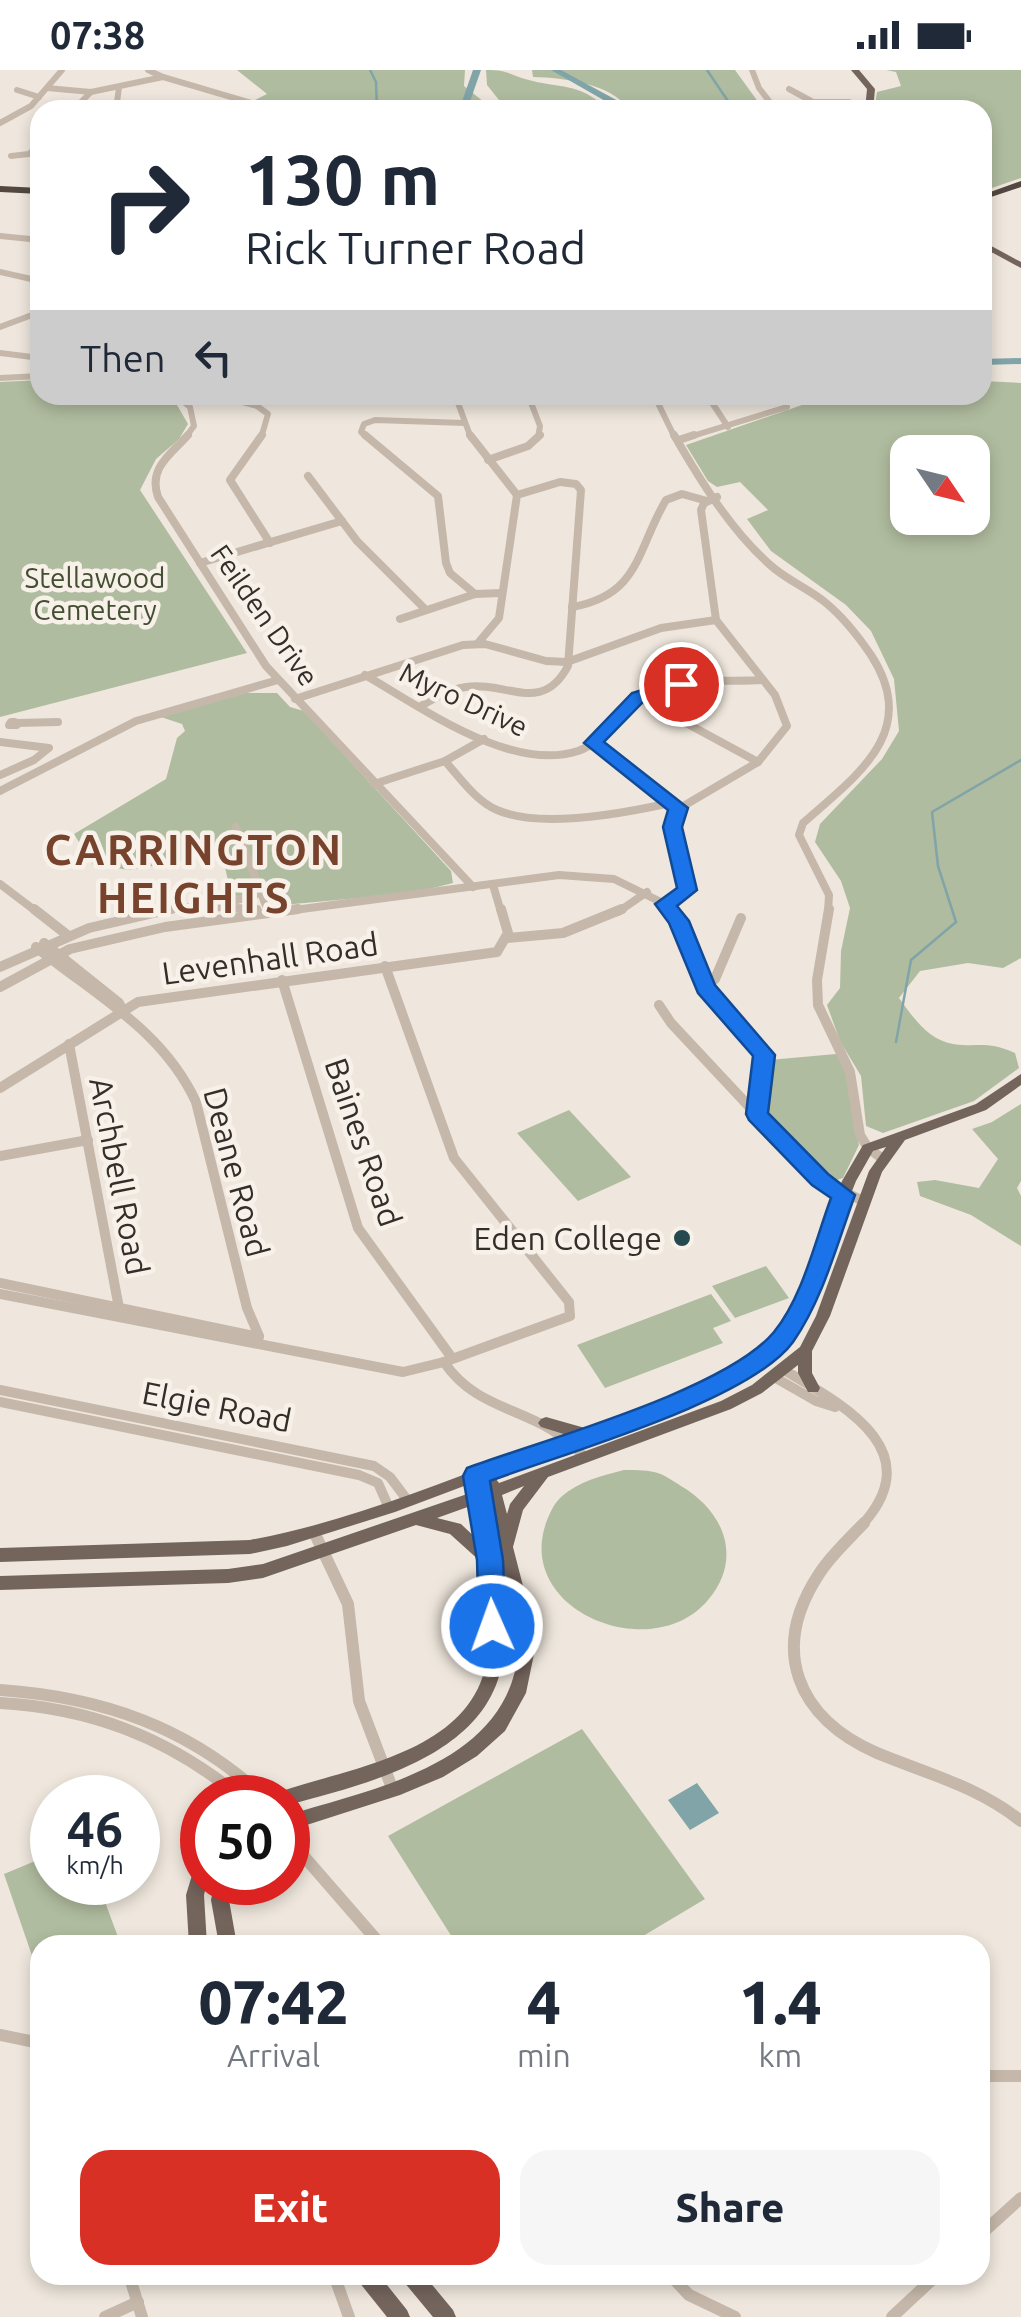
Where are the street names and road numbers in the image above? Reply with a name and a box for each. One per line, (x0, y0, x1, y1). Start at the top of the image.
street label: Feilden Drive (205, 539, 325, 691)
street label: Myro Drive (395, 656, 533, 742)
street label: Levenhall Road (160, 925, 380, 991)
street label: Baines Road (318, 1053, 410, 1231)
street label: Archbell Road (83, 1074, 157, 1278)
street label: Deane Road (197, 1083, 277, 1261)
street label: Elgie Road (139, 1374, 295, 1438)

